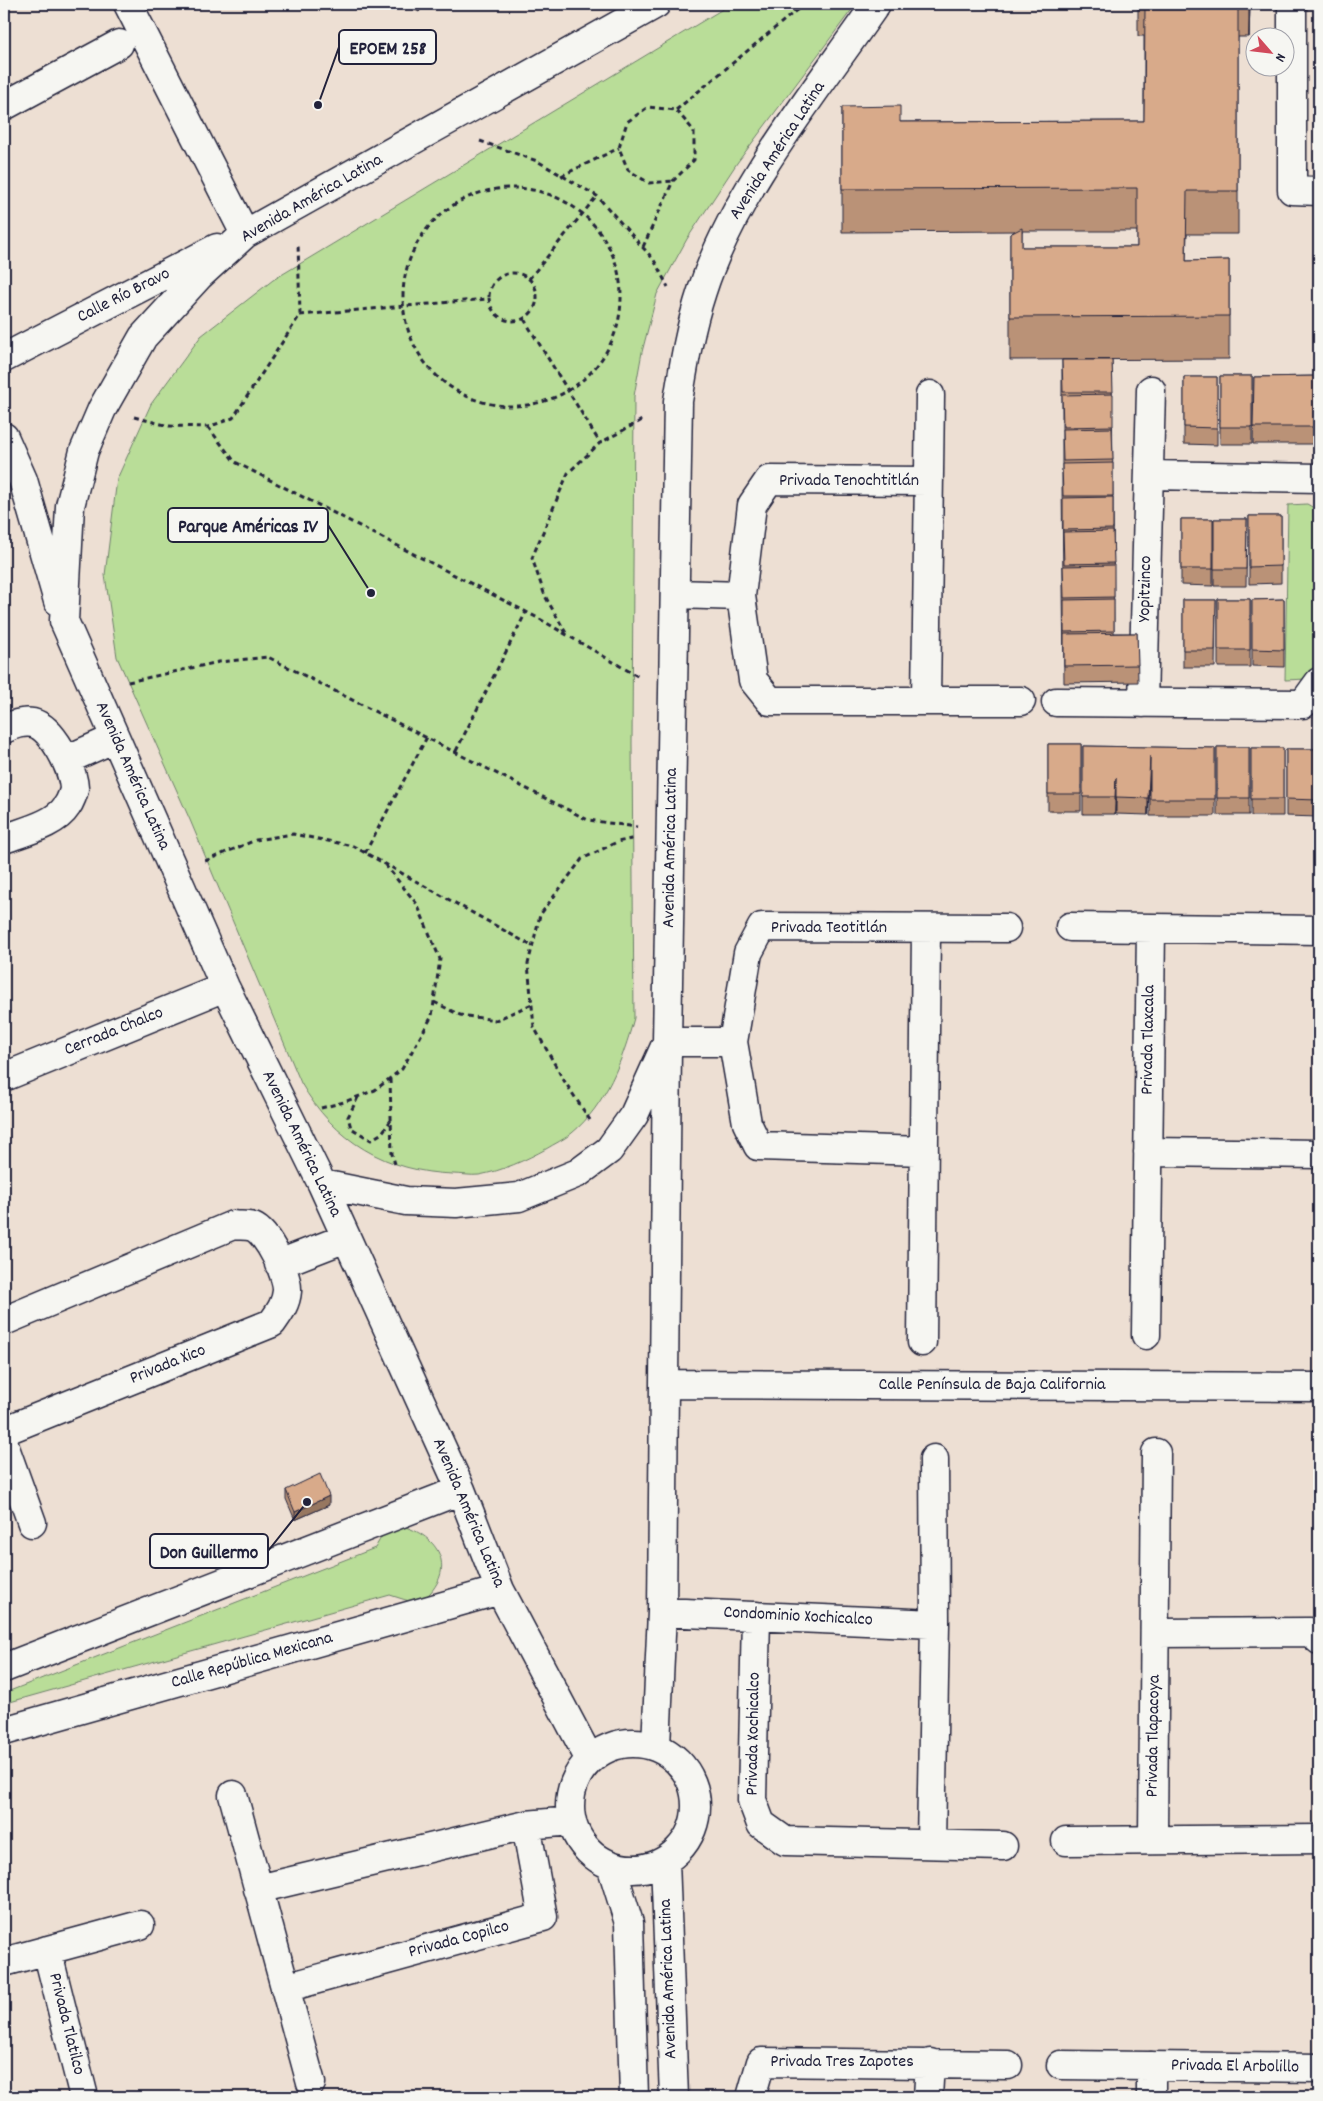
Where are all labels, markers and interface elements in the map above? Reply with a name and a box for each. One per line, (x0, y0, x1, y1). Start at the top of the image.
north arrow (1246, 28, 1296, 78)
callout: EPOEM 258 (339, 30, 436, 64)
text: EPOEM 258 (350, 37, 427, 64)
text: N (1269, 49, 1290, 65)
street label: Avenida América Latina (724, 77, 832, 225)
street label: Avenida América Latina (236, 148, 388, 250)
street label: Calle Río Bravo (73, 262, 175, 330)
street label: Privada Tenochtitlán (779, 469, 919, 494)
callout: Parque Américas IV (168, 508, 328, 542)
text: Parque Américas IV (178, 515, 319, 542)
street label: Yopitzinco (1133, 556, 1159, 622)
street label: Avenida América Latina (88, 698, 176, 855)
street label: Avenida América Latina (657, 767, 685, 928)
street label: Privada Teotitlán (771, 916, 887, 941)
street label: Privada Tlaxcala (1136, 984, 1162, 1095)
street label: Cerrada Chalco (61, 1001, 167, 1063)
street label: Avenida América Latina (255, 1067, 348, 1222)
street label: Privada Xico (126, 1338, 210, 1392)
street label: Calle Península de Baja California (879, 1373, 1106, 1398)
street label: Avenida América Latina (425, 1434, 511, 1592)
callout: Don Guillermo (150, 1534, 268, 1568)
text: Don Guillermo (160, 1541, 259, 1568)
street label: Condominio Xochicalco (723, 1601, 873, 1633)
street label: Calle República Mexicana (168, 1626, 336, 1696)
street label: Privada Xochicalco (740, 1672, 768, 1796)
street label: Privada Tlapacoya (1140, 1674, 1168, 1798)
street label: Avenida América Latina (654, 1898, 684, 2059)
street label: Privada Copilco (406, 1915, 512, 1965)
street label: Privada Tlatilco (41, 1970, 91, 2078)
street label: Privada Tres Zapotes (770, 2050, 914, 2075)
street label: Privada El Arbolillo (1171, 2053, 1299, 2081)

